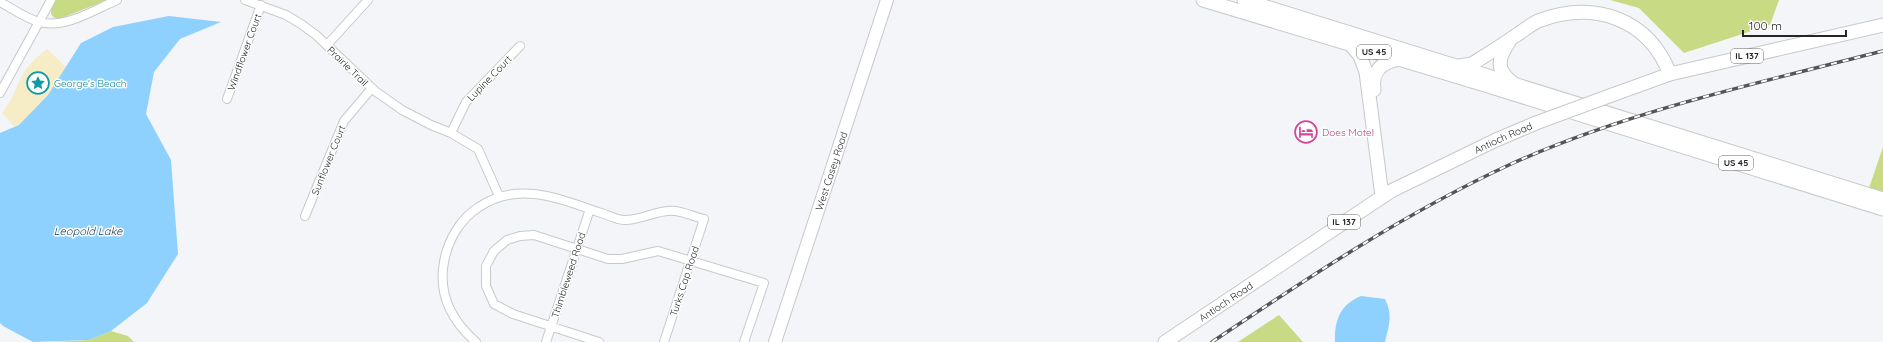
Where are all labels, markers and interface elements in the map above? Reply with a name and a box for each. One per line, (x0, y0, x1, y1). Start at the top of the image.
street label: Windflower Court (225, 11, 265, 92)
scale bar (1743, 12, 1846, 38)
text: 100 m (1749, 18, 1782, 33)
street label: Prairie Trail (324, 44, 371, 89)
road number: US 45 (1357, 45, 1391, 59)
road number: IL 137 (1731, 49, 1763, 63)
street label: Lupine Court (464, 52, 515, 104)
place icon: George's Beach (25, 70, 51, 96)
place label: George's Beach (54, 77, 127, 90)
hotel icon: Does Motel (1293, 119, 1319, 145)
street label: Antioch Road (1472, 119, 1534, 157)
street label: Sunflower Court (309, 123, 349, 197)
place label: Does Motel (1322, 126, 1374, 139)
street label: West Casey Road (813, 130, 850, 212)
road number: US 45 (1719, 156, 1753, 170)
road number: IL 137 (1328, 215, 1360, 229)
water label: Leopold Lake (54, 224, 123, 238)
street label: Thimbleweed Road (548, 231, 588, 320)
street label: Turks Cap Road (667, 244, 702, 318)
street label: Antioch Road (1196, 279, 1255, 325)

